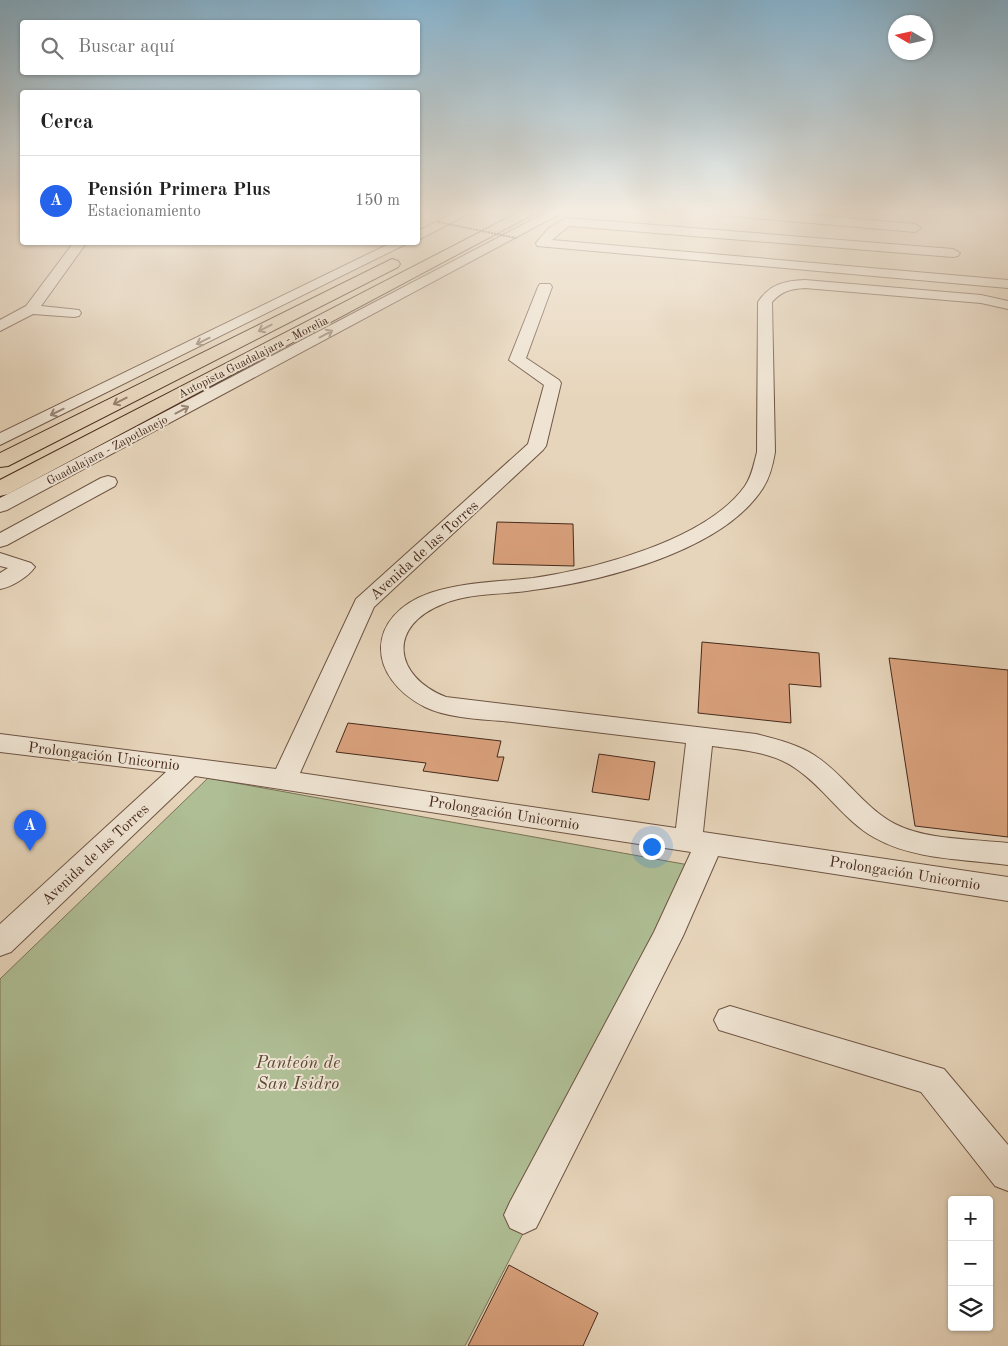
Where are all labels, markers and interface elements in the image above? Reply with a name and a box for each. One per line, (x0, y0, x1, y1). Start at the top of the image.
north arrow (888, 15, 933, 60)
search box (20, 20, 420, 75)
icon: search (38, 34, 66, 62)
text: Buscar aquí (78, 38, 174, 57)
text: Cerca (40, 112, 93, 133)
text: Pensión Primera Plus (87, 181, 271, 200)
text: A (50, 193, 62, 209)
text: 150 m (355, 193, 400, 209)
text: Estacionamiento (87, 204, 201, 220)
street label: Autopista Guadalajara - Morelia (176, 315, 331, 401)
one-way arrow (258, 324, 273, 333)
one-way arrow (318, 329, 333, 338)
one-way arrow (196, 337, 211, 346)
one-way arrow (113, 397, 128, 406)
one-way arrow (175, 405, 190, 415)
one-way arrow (50, 408, 65, 417)
street label: Guadalajara - Zapotlanejo (45, 414, 170, 488)
street label: Avenida de las Torres (368, 499, 482, 604)
street label: Prolongación Unicornio (27, 741, 181, 774)
street label: Prolongación Unicornio (427, 795, 580, 834)
street label: Avenida de las Torres (40, 802, 152, 908)
pin: A (14, 810, 46, 851)
your location (639, 834, 665, 860)
street label: Prolongación Unicornio (828, 855, 981, 894)
park label: Panteón de San Isidro (255, 1054, 340, 1093)
map controls (948, 1196, 993, 1331)
button: + (948, 1196, 993, 1241)
button: − (948, 1241, 993, 1286)
button: layers (948, 1286, 993, 1331)

